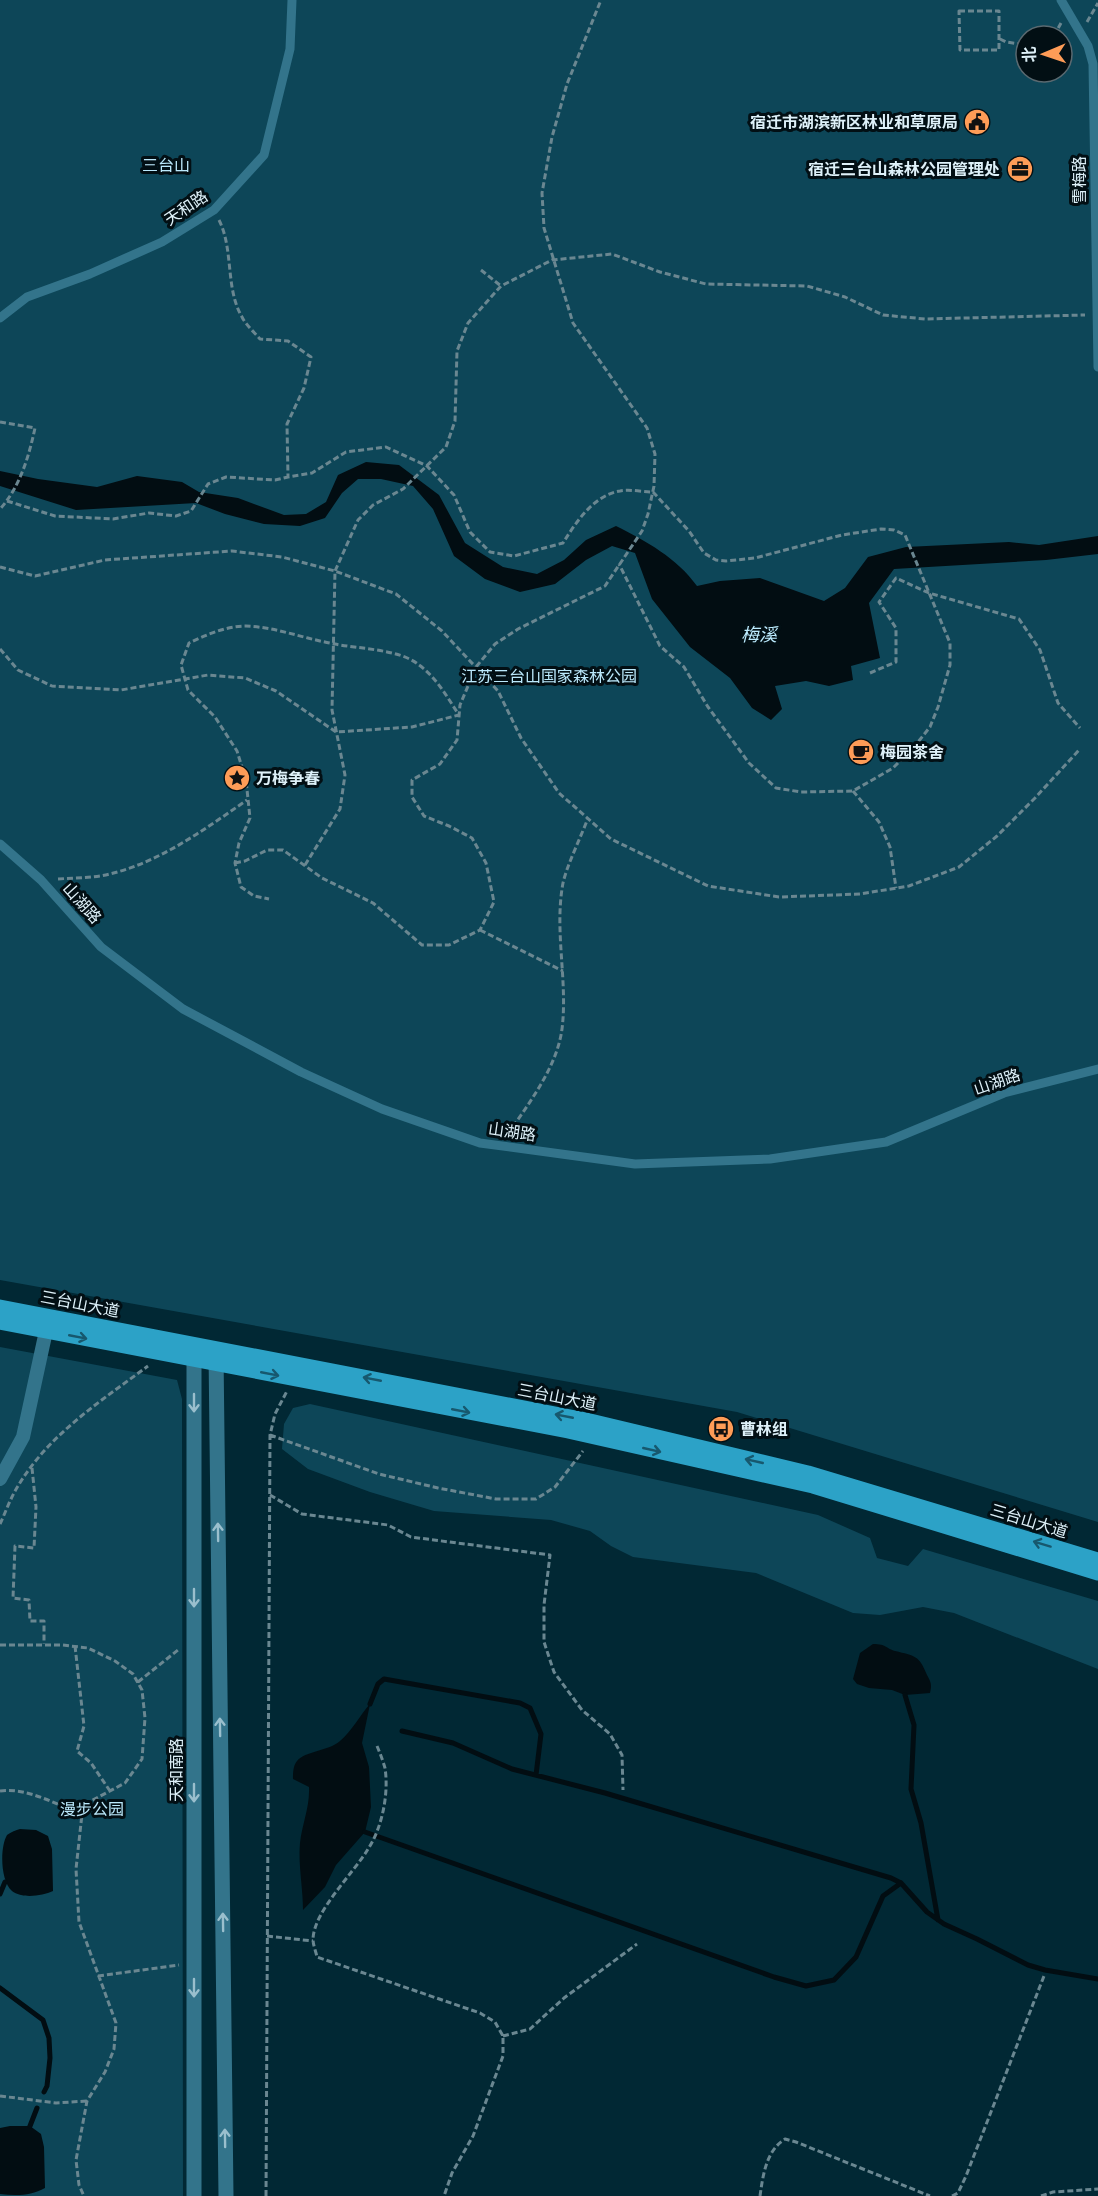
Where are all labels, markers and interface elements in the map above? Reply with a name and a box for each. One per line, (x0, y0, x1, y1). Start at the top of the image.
north arrow (1014, 24, 1074, 84)
text: 北 (1020, 46, 1039, 63)
public building icon: 宿迁市湖滨新区林业和草原局 (962, 107, 992, 137)
place label: 宿迁市湖滨新区林业和草原局 (750, 113, 958, 132)
office icon: 宿迁三台山森林公园管理处 (1005, 154, 1035, 184)
park label: 三台山 (142, 156, 190, 175)
street label: 雪梅路 (1070, 156, 1089, 204)
place label: 宿迁三台山森林公园管理处 (808, 160, 1000, 179)
street label: 天和路 (161, 187, 211, 229)
water label: 梅溪 (741, 624, 779, 645)
park label: 江苏三台山国家森林公园 (461, 667, 637, 686)
cafe icon: 梅园茶舍 (846, 737, 876, 767)
place label: 梅园茶舍 (880, 743, 944, 762)
place icon: 万梅争春 (222, 763, 252, 793)
place label: 万梅争春 (256, 769, 320, 788)
street label: 山湖路 (59, 879, 105, 927)
street label: 山湖路 (971, 1065, 1023, 1099)
street label: 山湖路 (487, 1119, 537, 1145)
street label: 三台山大道 (39, 1287, 121, 1321)
one-way arrow (68, 1332, 87, 1343)
one-way arrow (259, 1369, 279, 1380)
one-way arrow (363, 1373, 383, 1384)
street label: 三台山大道 (516, 1380, 598, 1414)
one-way arrow (188, 1393, 200, 1413)
one-way arrow (451, 1406, 470, 1417)
one-way arrow (555, 1410, 574, 1421)
bus stop icon: 曹林组 (706, 1414, 736, 1444)
place label: 曹林组 (740, 1420, 788, 1439)
one-way arrow (642, 1445, 661, 1456)
one-way arrow (745, 1454, 764, 1466)
street label: 三台山大道 (988, 1500, 1070, 1542)
one-way arrow (212, 1522, 224, 1542)
one-way arrow (1033, 1538, 1052, 1549)
one-way arrow (188, 1588, 200, 1608)
one-way arrow (215, 1717, 226, 1737)
street label: 天和南路 (167, 1738, 186, 1802)
one-way arrow (188, 1783, 200, 1803)
park label: 漫步公园 (60, 1800, 124, 1819)
one-way arrow (217, 1912, 229, 1932)
one-way arrow (188, 1978, 200, 1998)
one-way arrow (219, 2128, 231, 2148)

